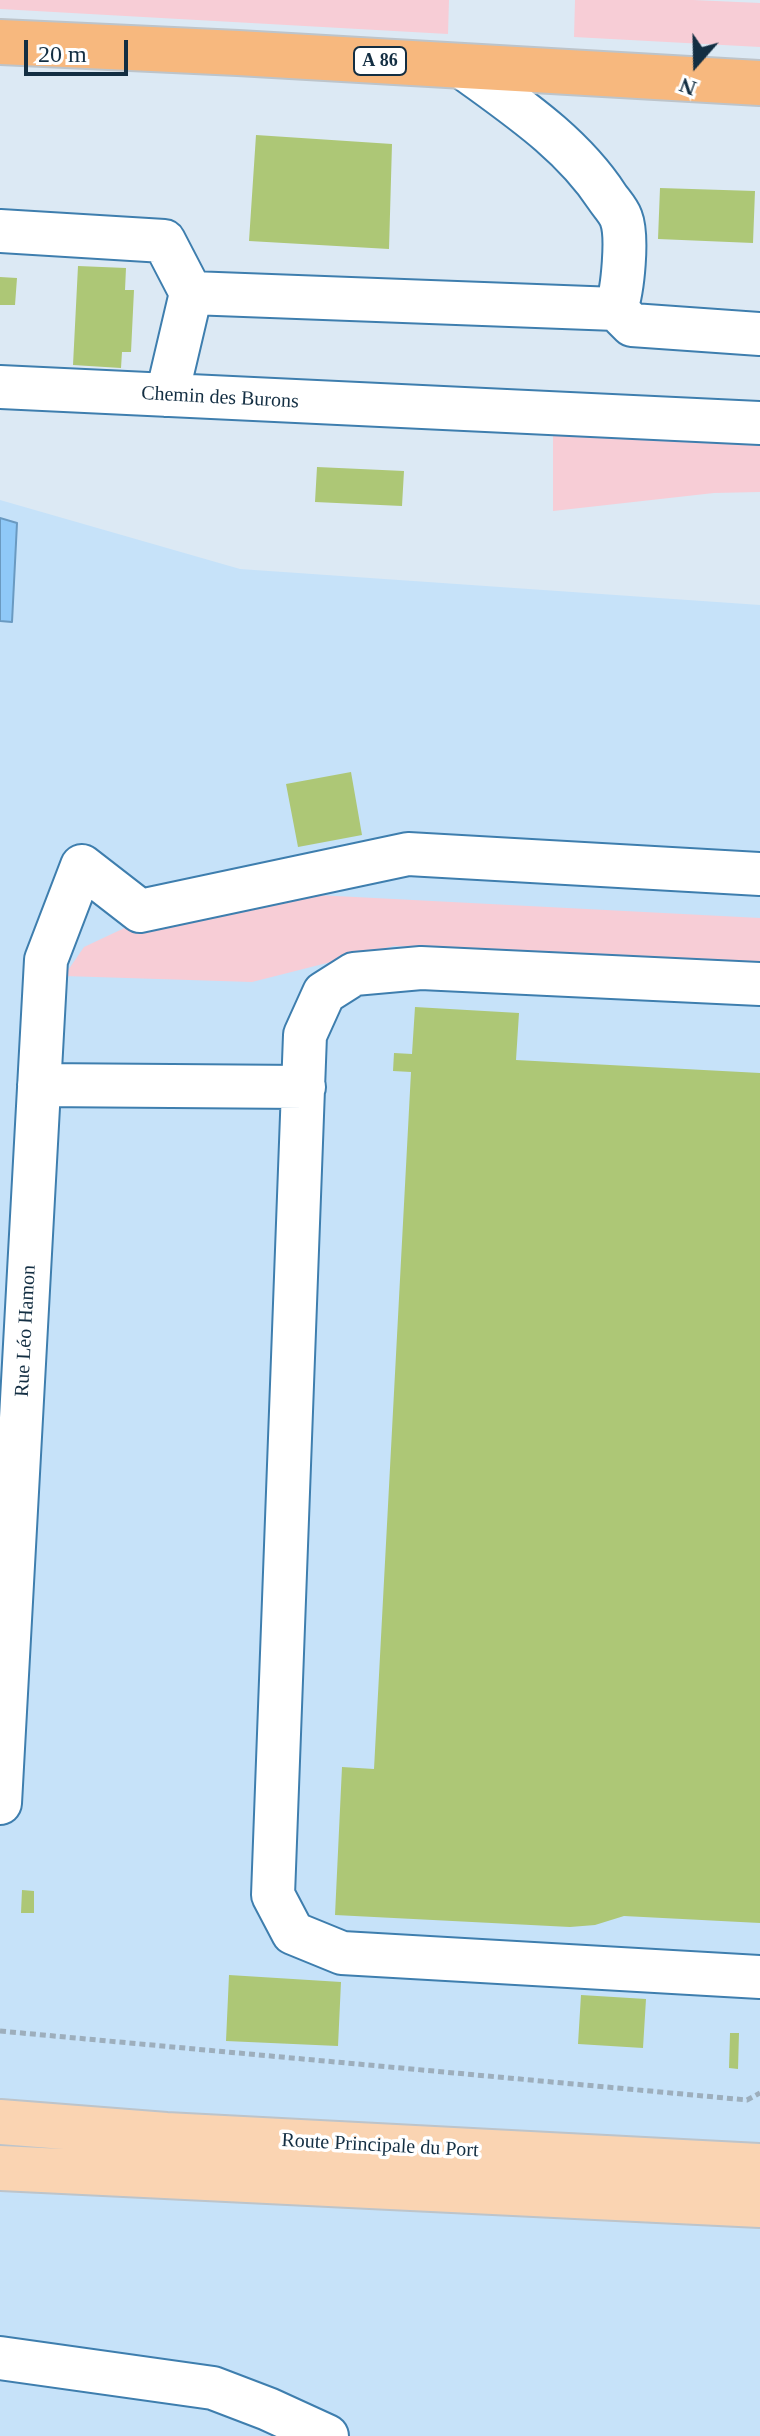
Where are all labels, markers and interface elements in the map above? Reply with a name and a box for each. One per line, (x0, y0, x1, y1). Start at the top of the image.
scale bar (28, 24, 132, 74)
north arrow (656, 24, 736, 104)
text: 20 m (38, 41, 87, 67)
road number: A 86 (354, 47, 406, 75)
text: N (676, 73, 699, 101)
street label: Chemin des Burons (141, 382, 299, 414)
street label: Rue Léo Hamon (11, 1264, 41, 1398)
street label: Route Principale du Port (281, 2129, 479, 2163)

